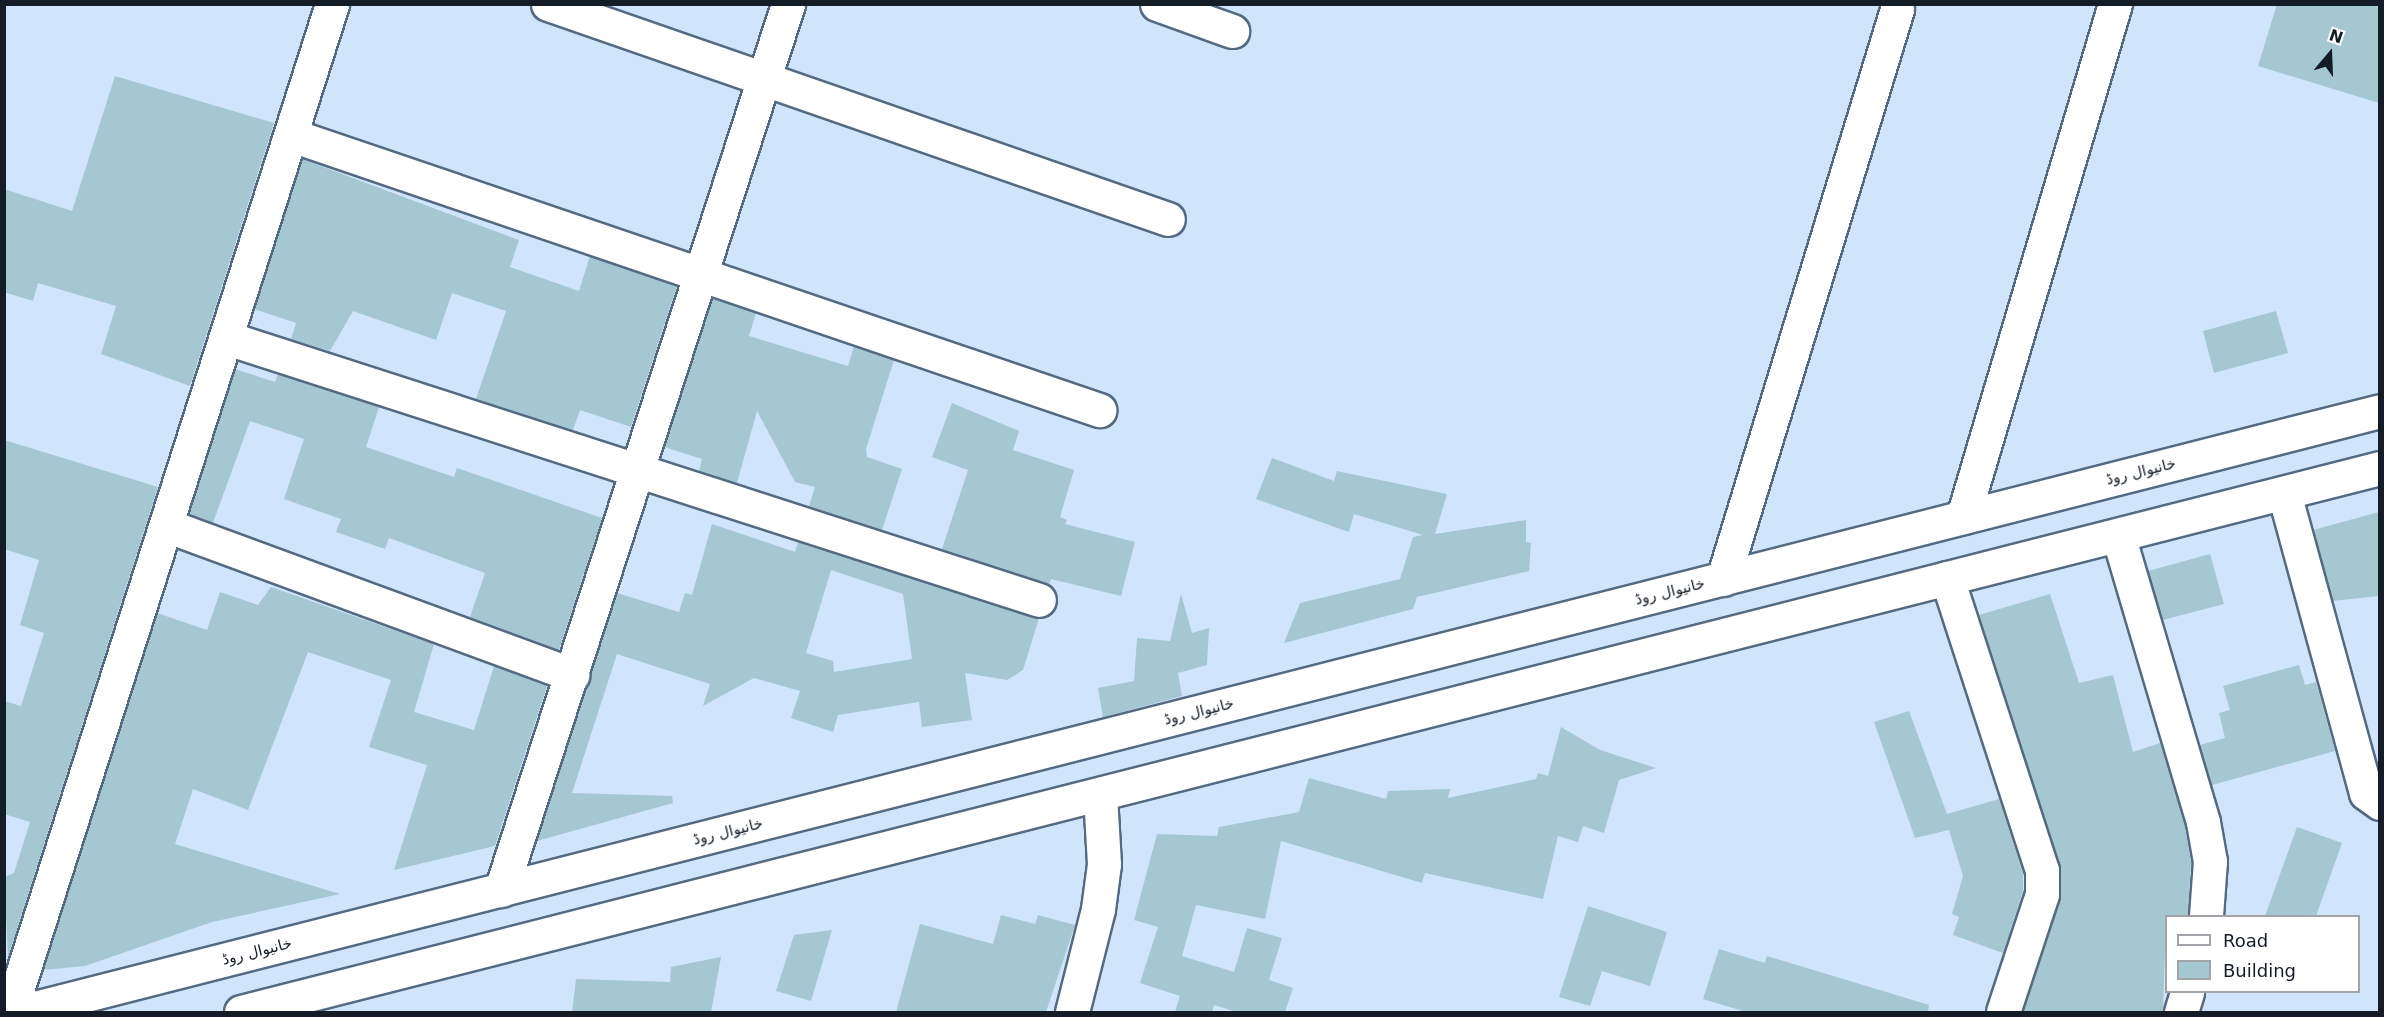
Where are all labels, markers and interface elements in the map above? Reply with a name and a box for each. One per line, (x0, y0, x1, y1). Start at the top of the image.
north arrow (2300, 24, 2360, 84)
text: N (2327, 25, 2345, 48)
street label: خانیوال روڈ (2104, 455, 2178, 489)
street label: خانیوال روڈ (1633, 575, 1707, 609)
street label: خانیوال روڈ (1162, 695, 1236, 729)
street label: خانیوال روڈ (691, 815, 765, 849)
legend (2165, 915, 2360, 993)
text: Road (2223, 930, 2268, 951)
street label: خانیوال روڈ (220, 935, 294, 969)
text: Building (2223, 960, 2296, 981)

